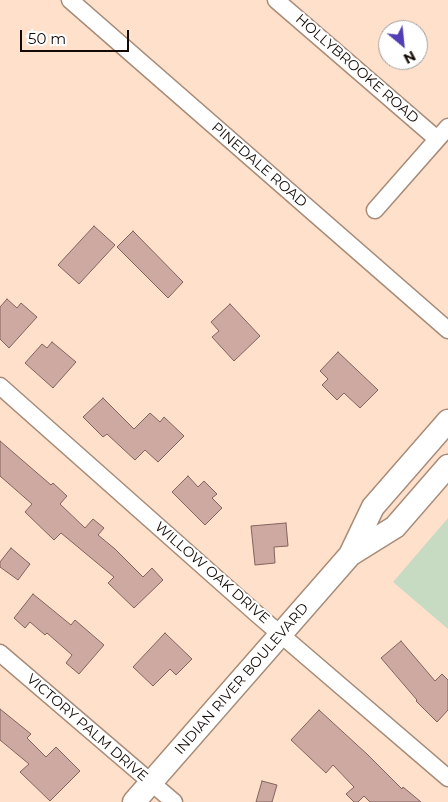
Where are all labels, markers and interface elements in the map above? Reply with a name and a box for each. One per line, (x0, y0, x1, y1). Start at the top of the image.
street label: HOLLYBROOKE ROAD (292, 11, 422, 127)
scale bar (22, 20, 131, 52)
north arrow (378, 20, 428, 70)
text: 50 m (28, 29, 66, 48)
text: N (400, 47, 419, 68)
street label: PINEDALE ROAD (208, 119, 310, 211)
street label: WILLOW OAK DRIVE (151, 519, 273, 627)
street label: INDIAN RIVER BOULEVARD (172, 600, 312, 758)
street label: VICTORY PALM DRIVE (23, 671, 151, 785)

